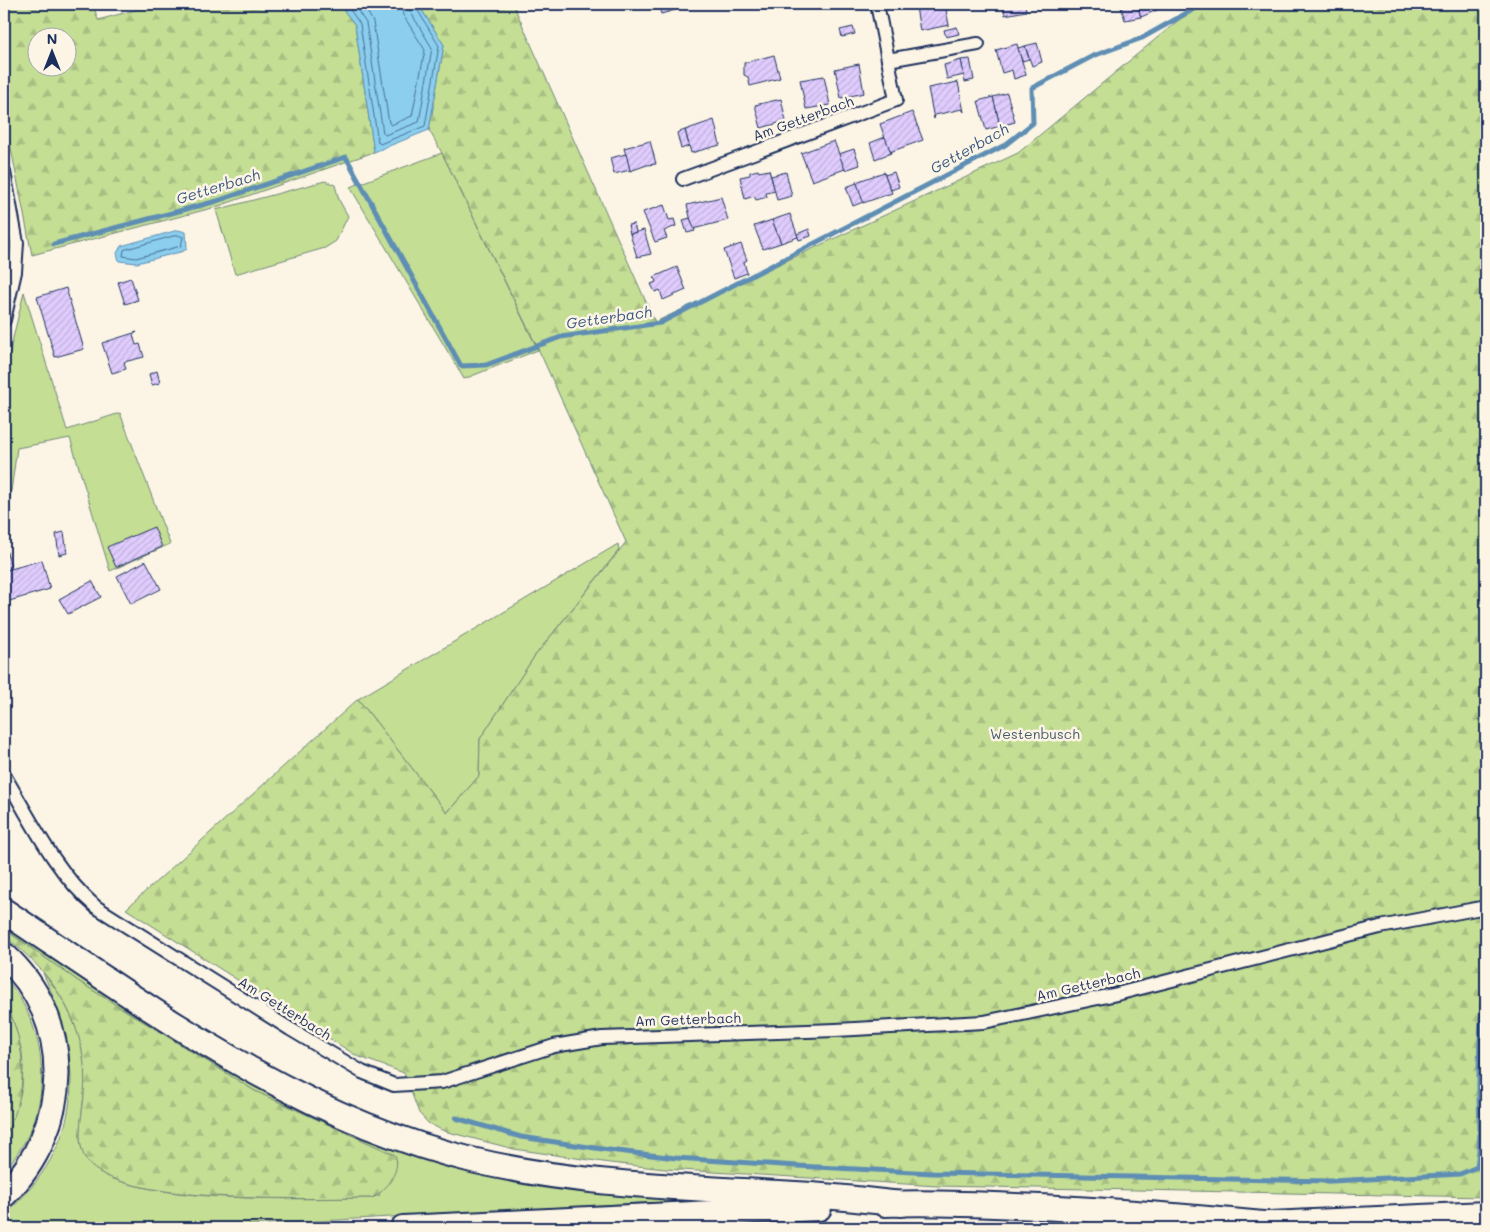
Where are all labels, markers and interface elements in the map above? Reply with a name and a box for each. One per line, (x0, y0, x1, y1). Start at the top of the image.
north arrow (28, 28, 78, 78)
text: N (47, 29, 57, 48)
street label: Am Getterbach (750, 91, 856, 145)
water label: Getterbach (926, 118, 1012, 178)
water label: Getterbach (174, 164, 262, 208)
water label: Getterbach (565, 301, 653, 333)
park label: Westenbusch (990, 724, 1080, 743)
street label: Am Getterbach (1034, 963, 1142, 1005)
street label: Am Getterbach (235, 972, 335, 1044)
street label: Am Getterbach (635, 1008, 741, 1030)

